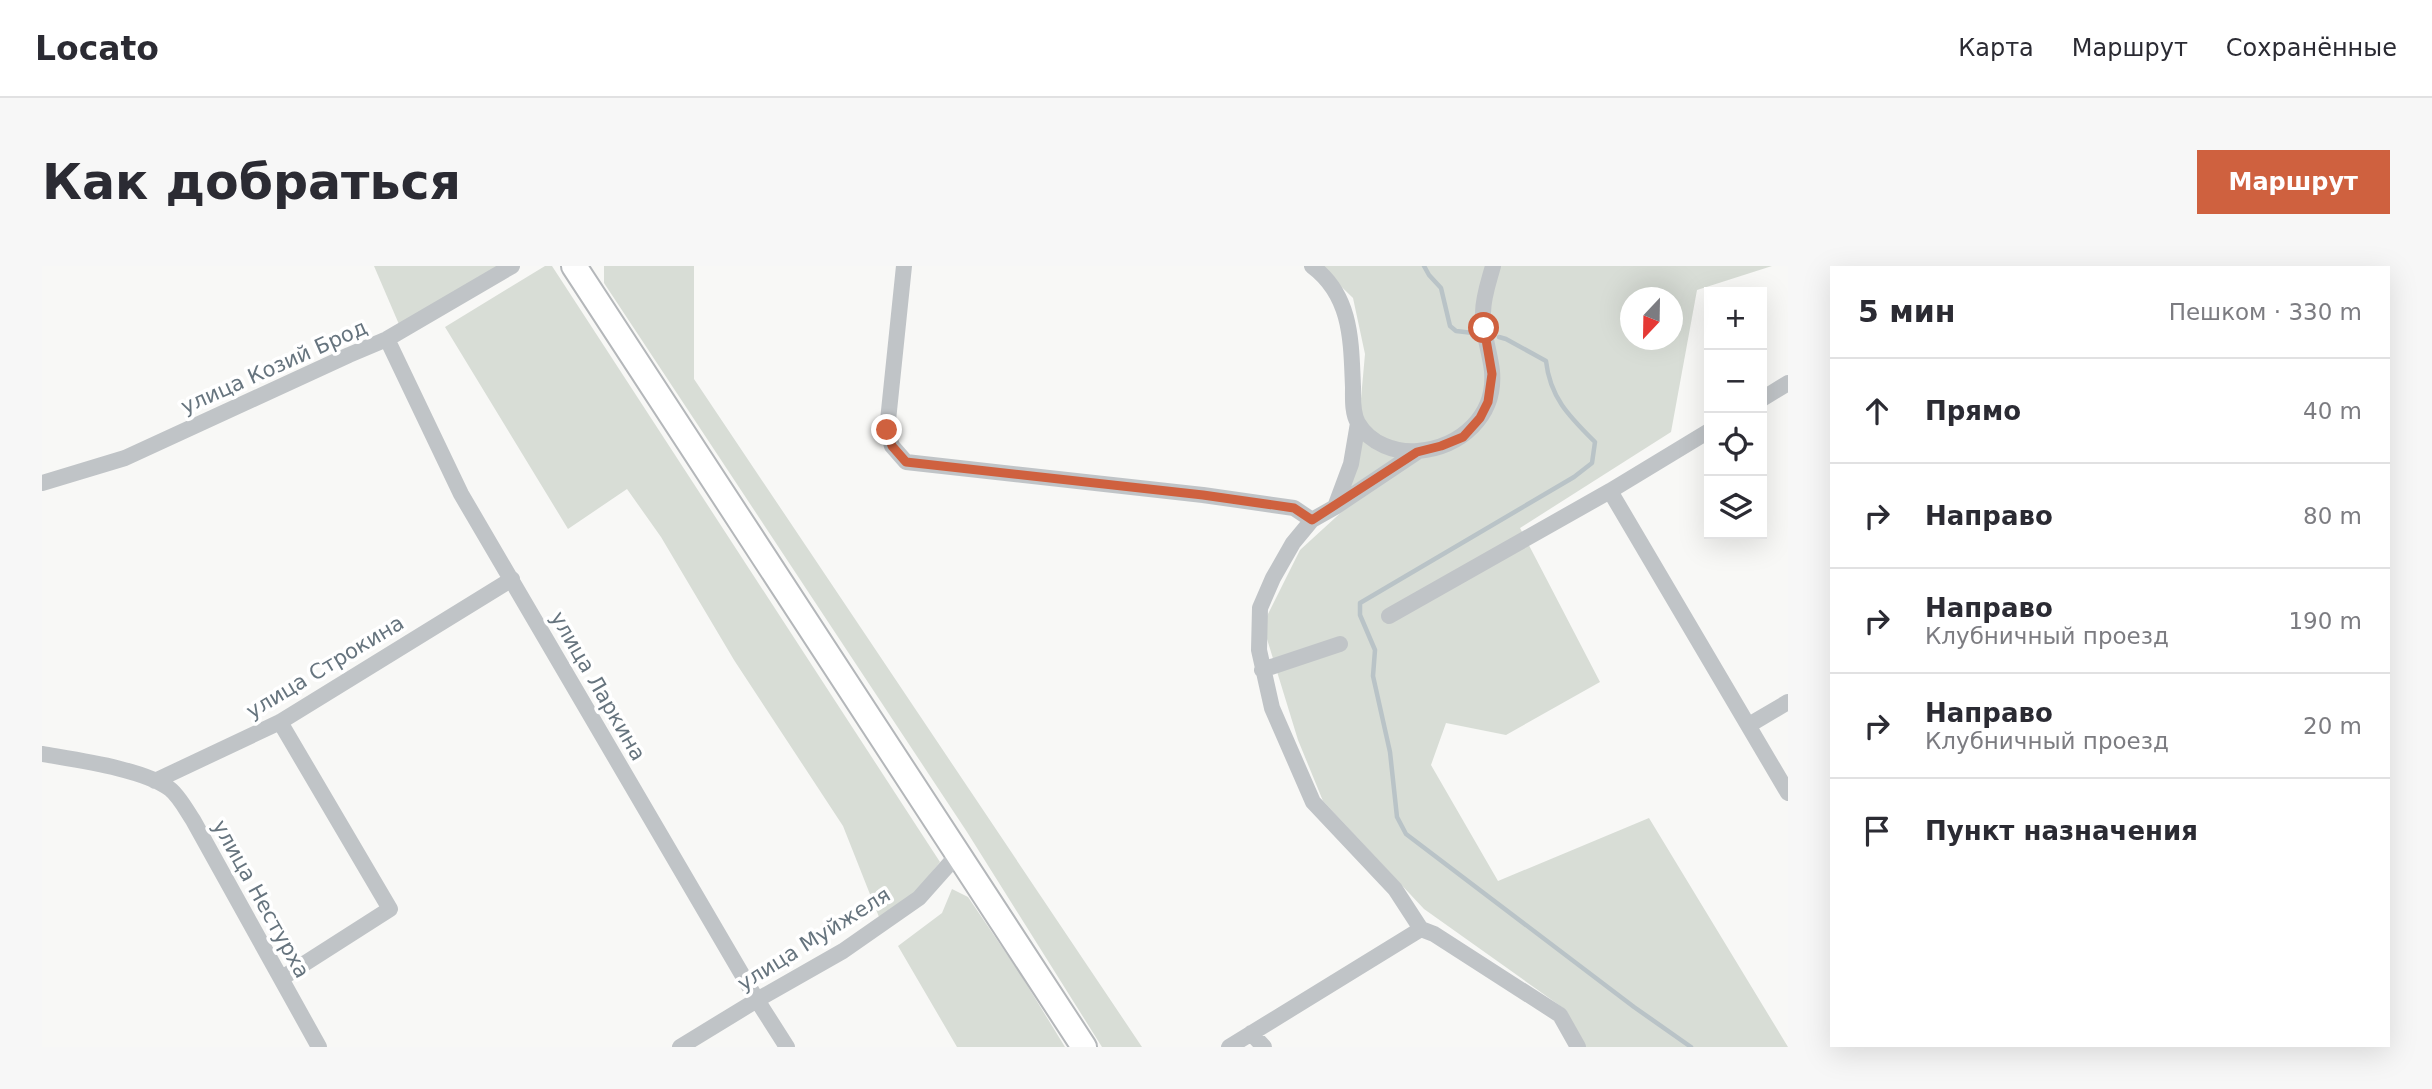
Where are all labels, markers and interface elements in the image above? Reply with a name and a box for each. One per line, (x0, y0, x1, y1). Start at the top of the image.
text: Locato (35, 29, 159, 68)
text: Карта (1958, 34, 2034, 62)
text: Маршрут (2072, 34, 2188, 62)
text: Сохранённые (2226, 34, 2397, 62)
button: Маршрут (2197, 150, 2390, 214)
text: Как добраться (42, 154, 461, 211)
north arrow (1620, 287, 1683, 350)
map controls (1704, 287, 1767, 539)
button: + (1704, 287, 1767, 350)
text: 5 мин (1858, 294, 1956, 329)
text: Пешком · 330 m (2169, 299, 2362, 325)
route start (1468, 312, 1499, 343)
street label: улица Козий Брод (177, 315, 371, 419)
button: − (1704, 350, 1767, 413)
icon: ahead (1858, 392, 1896, 430)
text: Прямо (1925, 396, 2021, 426)
text: 40 m (2303, 398, 2362, 424)
button: locate (1704, 413, 1767, 476)
route end (871, 414, 902, 445)
button: layers (1704, 476, 1767, 539)
icon: right (1858, 497, 1896, 535)
text: Направо (1925, 501, 2053, 531)
text: 80 m (2303, 503, 2362, 529)
text: Направо (1925, 593, 2053, 623)
icon: right (1858, 602, 1896, 640)
street label: улица Ларкина (546, 607, 650, 765)
text: 190 m (2288, 608, 2362, 634)
street label: улица Строкина (242, 611, 408, 723)
text: Клубничный проезд (1925, 623, 2169, 649)
text: Направо (1925, 698, 2053, 728)
icon: right (1858, 707, 1896, 745)
text: 20 m (2303, 713, 2362, 739)
text: Клубничный проезд (1925, 728, 2169, 754)
icon: arrive (1858, 812, 1896, 850)
street label: улица Нестурха (208, 816, 314, 982)
text: Пункт назначения (1925, 816, 2198, 846)
street label: улица Муйжеля (733, 882, 895, 996)

